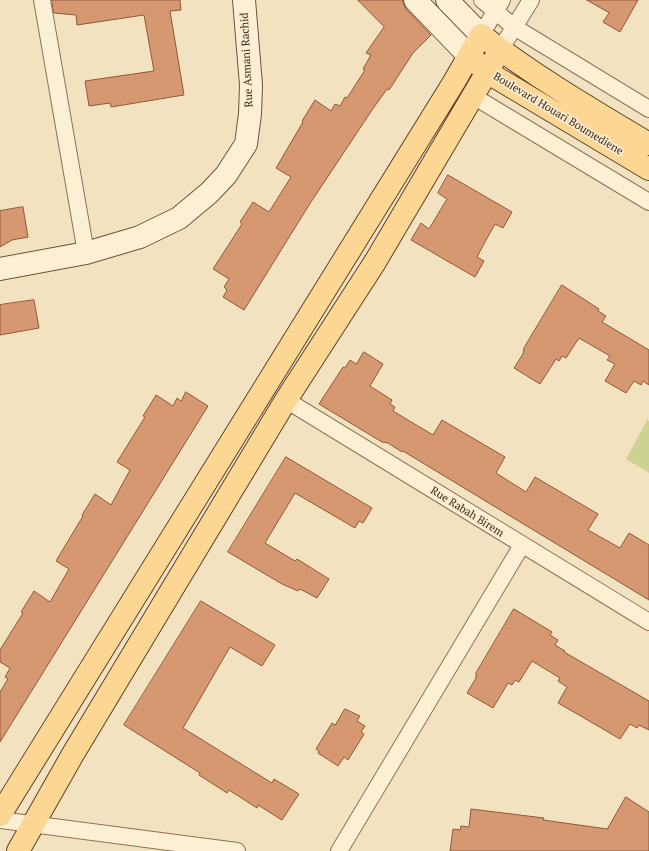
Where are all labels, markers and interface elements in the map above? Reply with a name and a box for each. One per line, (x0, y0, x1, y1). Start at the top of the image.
street label: Rue Asmani Rachid (238, 12, 256, 108)
street label: Boulevard Houari Boumediene (491, 70, 625, 158)
street label: Rue Rabah Birem (428, 484, 506, 540)

